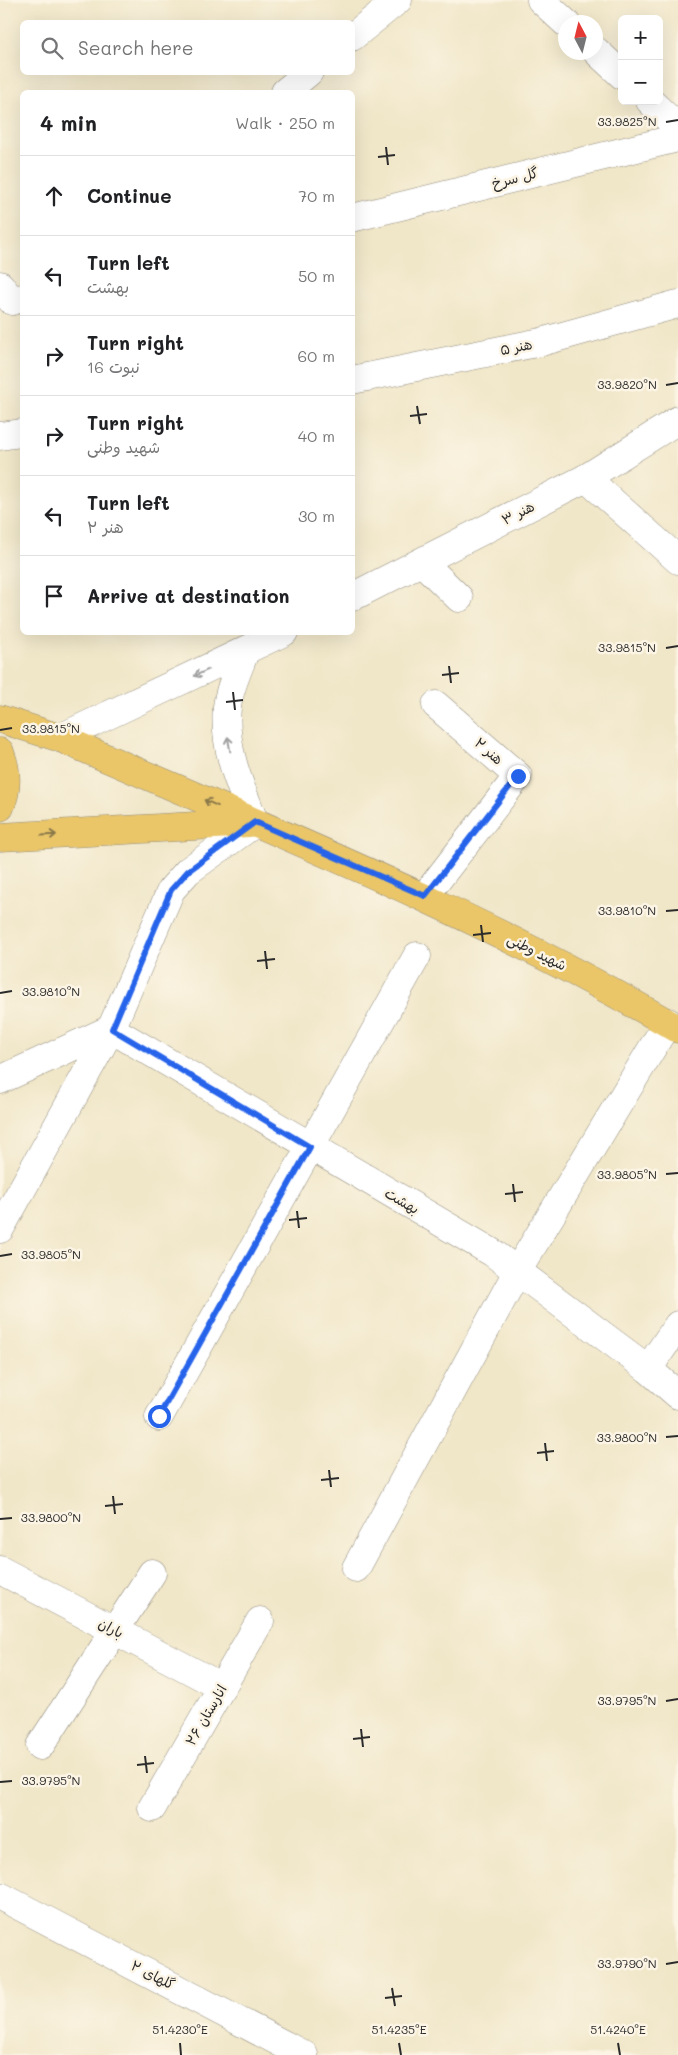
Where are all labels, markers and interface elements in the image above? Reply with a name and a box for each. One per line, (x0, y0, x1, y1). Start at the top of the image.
north arrow (558, 15, 603, 60)
map controls (618, 15, 663, 105)
button: + (618, 15, 663, 60)
search box (20, 20, 355, 75)
icon: search (38, 34, 66, 62)
text: Search here (78, 35, 194, 60)
button: − (618, 60, 663, 105)
text: 4 min (40, 109, 97, 136)
text: Walk · 250 m (235, 112, 335, 133)
text: 33.9825°N (597, 113, 657, 129)
street label: گل سرخ (490, 163, 540, 193)
icon: ahead (40, 182, 68, 210)
text: Continue (87, 183, 172, 208)
text: 70 m (298, 185, 335, 206)
text: Turn left (87, 250, 170, 275)
icon: left (40, 262, 68, 290)
text: 50 m (298, 265, 335, 286)
text: بهشت (87, 276, 129, 297)
text: Turn right (87, 330, 184, 355)
street label: هنر ۵ (498, 334, 534, 359)
icon: right (40, 342, 68, 370)
text: 60 m (298, 345, 335, 366)
text: نبوت 16 (87, 356, 140, 377)
text: 33.9820°N (597, 376, 657, 392)
text: Turn right (87, 410, 184, 435)
icon: right (40, 422, 68, 450)
text: 40 m (298, 425, 335, 446)
text: شهید وطنی (87, 436, 160, 457)
text: Turn left (87, 490, 170, 515)
street label: هنر ۳ (498, 496, 537, 529)
icon: left (40, 502, 68, 530)
text: 30 m (298, 505, 335, 526)
text: هنر ۲ (87, 516, 124, 537)
icon: arrive (40, 582, 68, 610)
text: Arrive at destination (87, 583, 290, 608)
text: 33.9815°N (598, 639, 656, 655)
one-way arrow (194, 668, 209, 678)
text: 33.9815°N (22, 720, 80, 736)
street label: هنر ۲ (471, 733, 508, 768)
one-way arrow (224, 736, 234, 752)
route end (507, 765, 530, 788)
one-way arrow (204, 798, 219, 808)
one-way arrow (40, 830, 56, 839)
text: 33.9810°N (598, 902, 656, 918)
street label: شهید وطنی (504, 929, 570, 975)
text: 33.9810°N (22, 983, 80, 999)
text: 33.9805°N (597, 1166, 657, 1182)
street label: بهشت (382, 1183, 423, 1218)
text: 33.9805°N (21, 1246, 81, 1262)
route start (148, 1405, 171, 1428)
text: 33.9800°N (597, 1429, 657, 1445)
text: 33.9800°N (21, 1509, 81, 1525)
street label: باران (95, 1613, 127, 1642)
street label: انارستان ۲۶ (180, 1681, 231, 1749)
text: 33.9795°N (598, 1692, 656, 1708)
text: 33.9795°N (22, 1772, 80, 1788)
street label: گلهای ۲ (128, 1955, 178, 1994)
text: 33.9790°N (597, 1955, 657, 1971)
text: 51.4230°E (152, 2021, 208, 2037)
text: 51.4235°E (371, 2021, 427, 2037)
text: 51.4240°E (590, 2021, 646, 2037)

